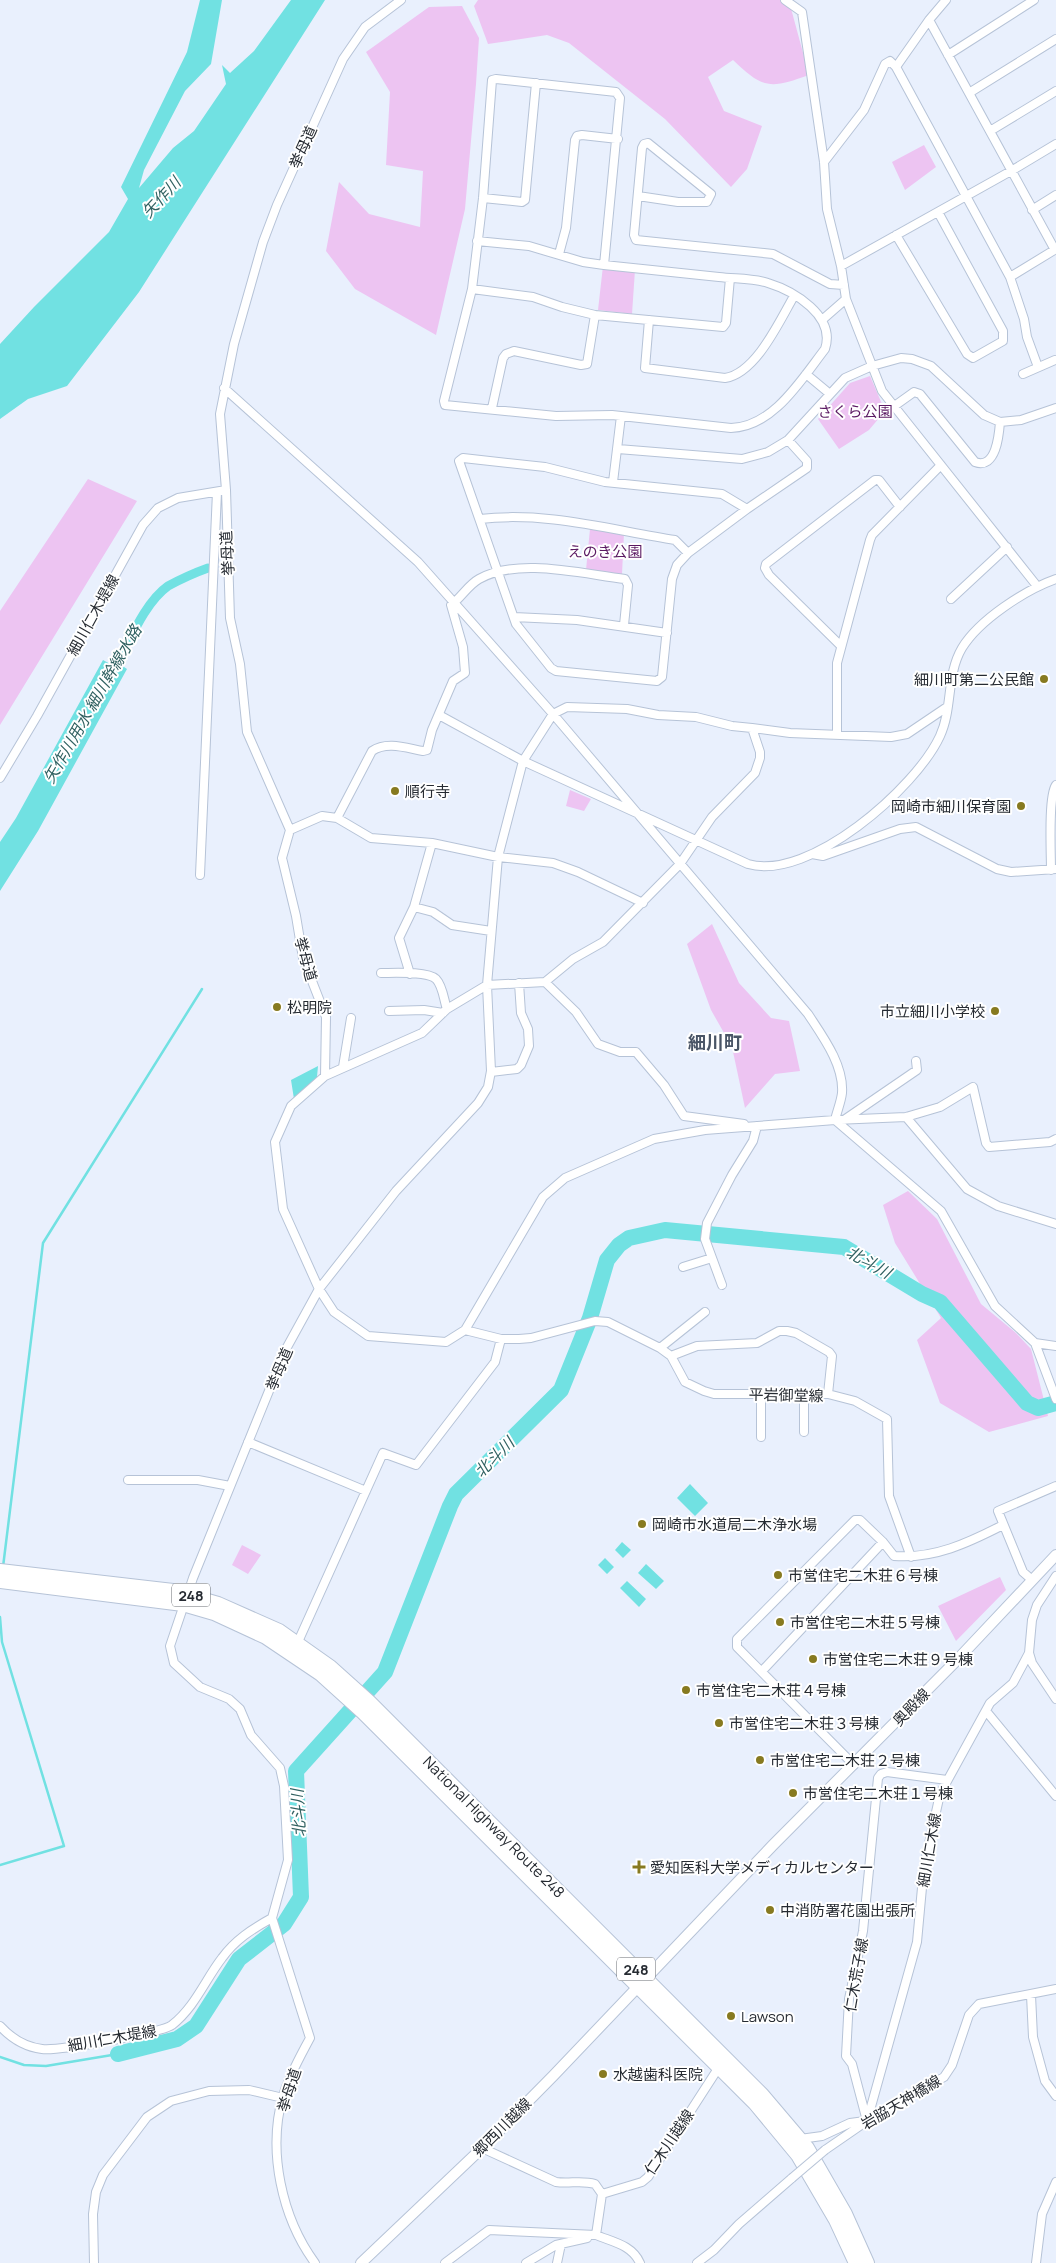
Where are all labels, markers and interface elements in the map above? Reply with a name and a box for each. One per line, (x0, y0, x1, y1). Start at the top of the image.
street label: 挙母道 (284, 122, 322, 172)
water label: 矢作川 (137, 170, 187, 222)
park label: さくら公園 (817, 401, 893, 422)
street label: 挙母道 (215, 530, 239, 576)
park label: えのき公園 (568, 541, 642, 562)
street label: 細川仁木堤線 (62, 571, 124, 659)
water label: 矢作川用水 細川幹線水路 (38, 619, 147, 787)
place label: 細川町第二公民館 (914, 669, 1034, 690)
marker: 細川町第二公民館 (1038, 673, 1050, 685)
place label: 順行寺 (405, 781, 450, 802)
marker: 順行寺 (389, 785, 401, 797)
place label: 岡崎市細川保育園 (891, 796, 1011, 817)
marker: 岡崎市細川保育園 (1015, 800, 1027, 812)
street label: 挙母道 (290, 935, 322, 983)
place label: 松明院 (287, 997, 332, 1018)
marker: 松明院 (271, 1001, 283, 1013)
place label: 市立細川小学校 (880, 1001, 985, 1022)
marker: 市立細川小学校 (989, 1005, 1001, 1017)
district label: 細川町 (688, 1030, 742, 1054)
water label: 北斗川 (843, 1241, 897, 1284)
street label: 挙母道 (261, 1344, 297, 1394)
street label: 平岩御堂線 (748, 1384, 824, 1406)
water label: 北斗川 (469, 1431, 520, 1482)
place label: 岡崎市水道局二木浄水場 (652, 1514, 817, 1535)
marker: 岡崎市水道局二木浄水場 (636, 1518, 648, 1530)
place label: 市営住宅二木荘６号棟 (788, 1565, 938, 1586)
marker: 市営住宅二木荘６号棟 (772, 1569, 784, 1581)
road number: 248 (172, 1584, 210, 1606)
place label: 市営住宅二木荘５号棟 (790, 1612, 940, 1633)
marker: 市営住宅二木荘５号棟 (774, 1616, 786, 1628)
place label: 市営住宅二木荘９号棟 (823, 1649, 973, 1670)
marker: 市営住宅二木荘９号棟 (807, 1653, 819, 1665)
place label: 市営住宅二木荘４号棟 (696, 1680, 846, 1701)
marker: 市営住宅二木荘４号棟 (680, 1684, 692, 1696)
street label: 奥殿線 (888, 1684, 934, 1730)
place label: 市営住宅二木荘３号棟 (729, 1713, 879, 1734)
marker: 市営住宅二木荘３号棟 (713, 1717, 725, 1729)
place label: 市営住宅二木荘２号棟 (770, 1750, 920, 1771)
street label: National Highway Route 248 (418, 1751, 570, 1903)
marker: 市営住宅二木荘２号棟 (754, 1754, 766, 1766)
place label: 市営住宅二木荘１号棟 (803, 1783, 953, 1804)
water label: 北斗川 (286, 1786, 310, 1838)
marker: 市営住宅二木荘１号棟 (787, 1787, 799, 1799)
street label: 細川仁木線 (912, 1811, 946, 1889)
place label: 愛知医科大学メディカルセンター (650, 1857, 874, 1878)
marker: 愛知医科大学メディカルセンター (632, 1860, 646, 1874)
place label: 中消防署花園出張所 (780, 1900, 915, 1921)
marker: 中消防署花園出張所 (764, 1904, 776, 1916)
street label: 仁木荒子線 (839, 1936, 873, 2014)
road number: 248 (617, 1958, 655, 1980)
place label: Lawson (741, 2006, 794, 2027)
marker: Lawson (725, 2010, 737, 2022)
street label: 細川仁木堤線 (66, 2020, 158, 2056)
place label: 水越歯科医院 (613, 2064, 703, 2085)
street label: 挙母道 (272, 2065, 306, 2115)
marker: 水越歯科医院 (597, 2068, 609, 2080)
street label: 岩脇天神橋線 (857, 2070, 945, 2134)
street label: 郷西川越線 (468, 2093, 536, 2161)
street label: 仁木川越線 (639, 2105, 699, 2179)

